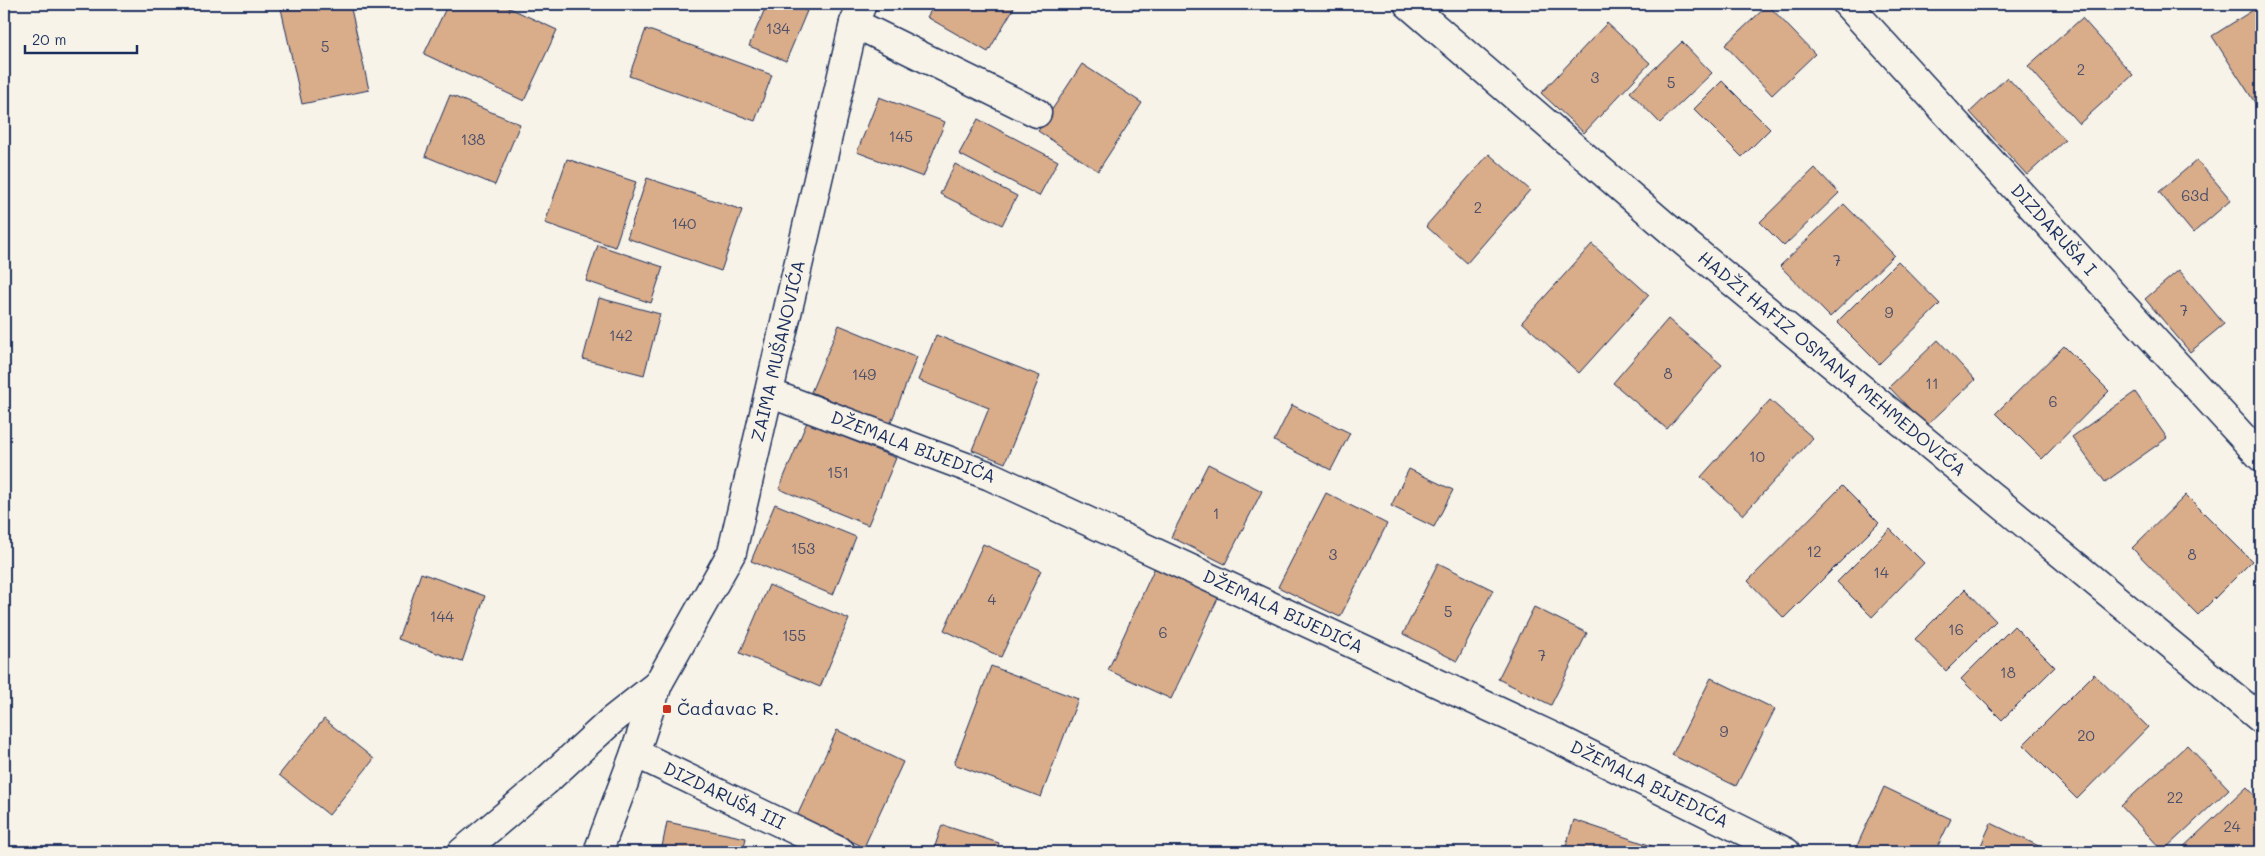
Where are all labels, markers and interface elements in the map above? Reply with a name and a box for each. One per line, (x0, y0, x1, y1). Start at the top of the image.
house number: 134 (766, 18, 790, 38)
scale bar (25, 22, 138, 54)
text: 20 m (32, 29, 66, 49)
house number: 5 (321, 36, 329, 56)
house number: 2 (2077, 59, 2085, 79)
house number: 3 (1591, 67, 1600, 87)
house number: 5 (1667, 72, 1675, 92)
house number: 145 (889, 126, 913, 146)
house number: 138 (461, 129, 485, 149)
street label: DIZDARUŠA I (2006, 178, 2102, 280)
house number: 63d (2181, 185, 2209, 205)
house number: 2 (1474, 197, 1482, 217)
house number: 140 (672, 213, 696, 233)
street label: HADŽI HAFIZ OSMANA MEHMEDOVIĆA (1693, 245, 1971, 481)
house number: 7 (1833, 250, 1841, 270)
street label: ZAIMA MUŠANOVIĆA (745, 258, 810, 444)
house number: 7 (2180, 300, 2188, 320)
house number: 9 (1885, 302, 1894, 322)
house number: 142 (609, 325, 633, 345)
house number: 8 (1663, 363, 1673, 383)
house number: 149 (852, 364, 876, 384)
house number: 11 (1925, 373, 1939, 393)
house number: 6 (2048, 391, 2058, 411)
street label: DŽEMALA BIJEDIĆA (828, 404, 999, 488)
house number: 10 (1749, 446, 1765, 466)
house number: 151 (827, 462, 849, 482)
house number: 1 (1213, 503, 1219, 523)
house number: 153 (791, 538, 815, 558)
house number: 12 (1806, 541, 1822, 561)
house number: 3 (1329, 544, 1338, 564)
house number: 8 (2187, 544, 2197, 564)
house number: 14 (1873, 562, 1889, 582)
street label: DŽEMALA BIJEDIĆA (1199, 563, 1368, 658)
house number: 4 (988, 589, 997, 609)
house number: 5 (1444, 601, 1452, 621)
house number: 144 (430, 606, 454, 626)
house number: 16 (1948, 619, 1964, 639)
house number: 6 (1158, 622, 1168, 642)
house number: 155 (782, 625, 806, 645)
house number: 7 (1538, 645, 1546, 665)
house number: 18 (2000, 662, 2016, 682)
place label: Čađavac R. (677, 696, 779, 720)
marker: Čađavac R. (661, 703, 673, 715)
house number: 9 (1720, 721, 1729, 741)
house number: 20 (2077, 725, 2095, 745)
street label: DŽEMALA BIJEDIĆA (1566, 734, 1733, 833)
street label: DIZDARUŠA III (660, 756, 790, 834)
house number: 22 (2167, 787, 2183, 807)
house number: 24 (2223, 816, 2241, 836)

